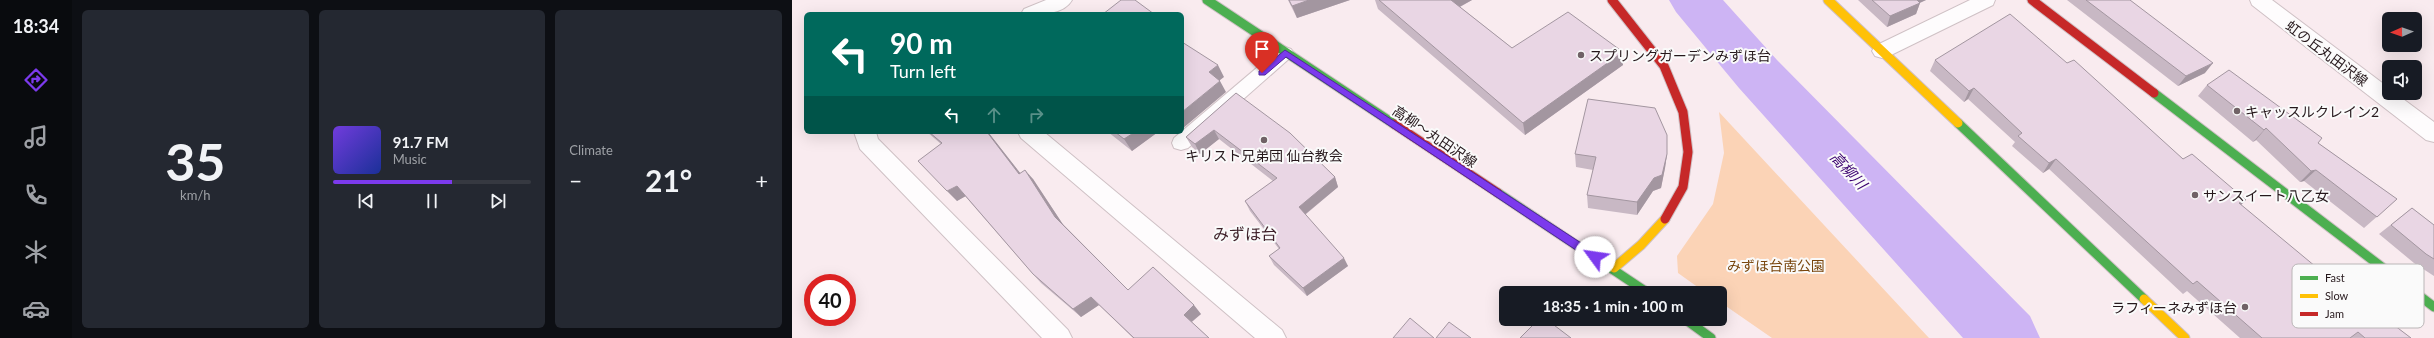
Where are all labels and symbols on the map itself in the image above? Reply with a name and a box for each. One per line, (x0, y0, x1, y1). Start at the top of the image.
north arrow (2382, 12, 2422, 52)
street label: 虹の丘丸田沢線 (2283, 17, 2371, 89)
pin (1245, 32, 1279, 73)
place label: スプリングガーデンみずほ台 (1589, 47, 1771, 64)
marker: スプリングガーデンみずほ台 (1576, 50, 1586, 60)
street label: 高柳～丸田沢線 (1390, 102, 1480, 170)
place label: キャッスルクレイン2 (2245, 103, 2379, 120)
marker: キャッスルクレイン2 (2232, 106, 2242, 116)
marker: キリスト兄弟団 仙台教会 (1259, 135, 1269, 145)
place label: キリスト兄弟団 仙台教会 (1185, 147, 1343, 164)
water label: 高柳川 (1827, 147, 1872, 194)
place label: サンスイート八乙女 (2203, 187, 2329, 204)
marker: サンスイート八乙女 (2190, 190, 2200, 200)
district label: みずほ台 (1213, 224, 1277, 243)
position arrow (1574, 236, 1616, 278)
park label: みずほ台南公園 (1727, 257, 1825, 274)
legend (2292, 264, 2424, 328)
text: Fast (2325, 271, 2345, 284)
speed limit sign: 40 (804, 274, 856, 326)
text: Slow (2325, 289, 2349, 302)
place label: ラフィーネみずほ台 (2111, 299, 2237, 316)
marker: ラフィーネみずほ台 (2240, 302, 2250, 312)
text: Jam (2325, 307, 2344, 320)

